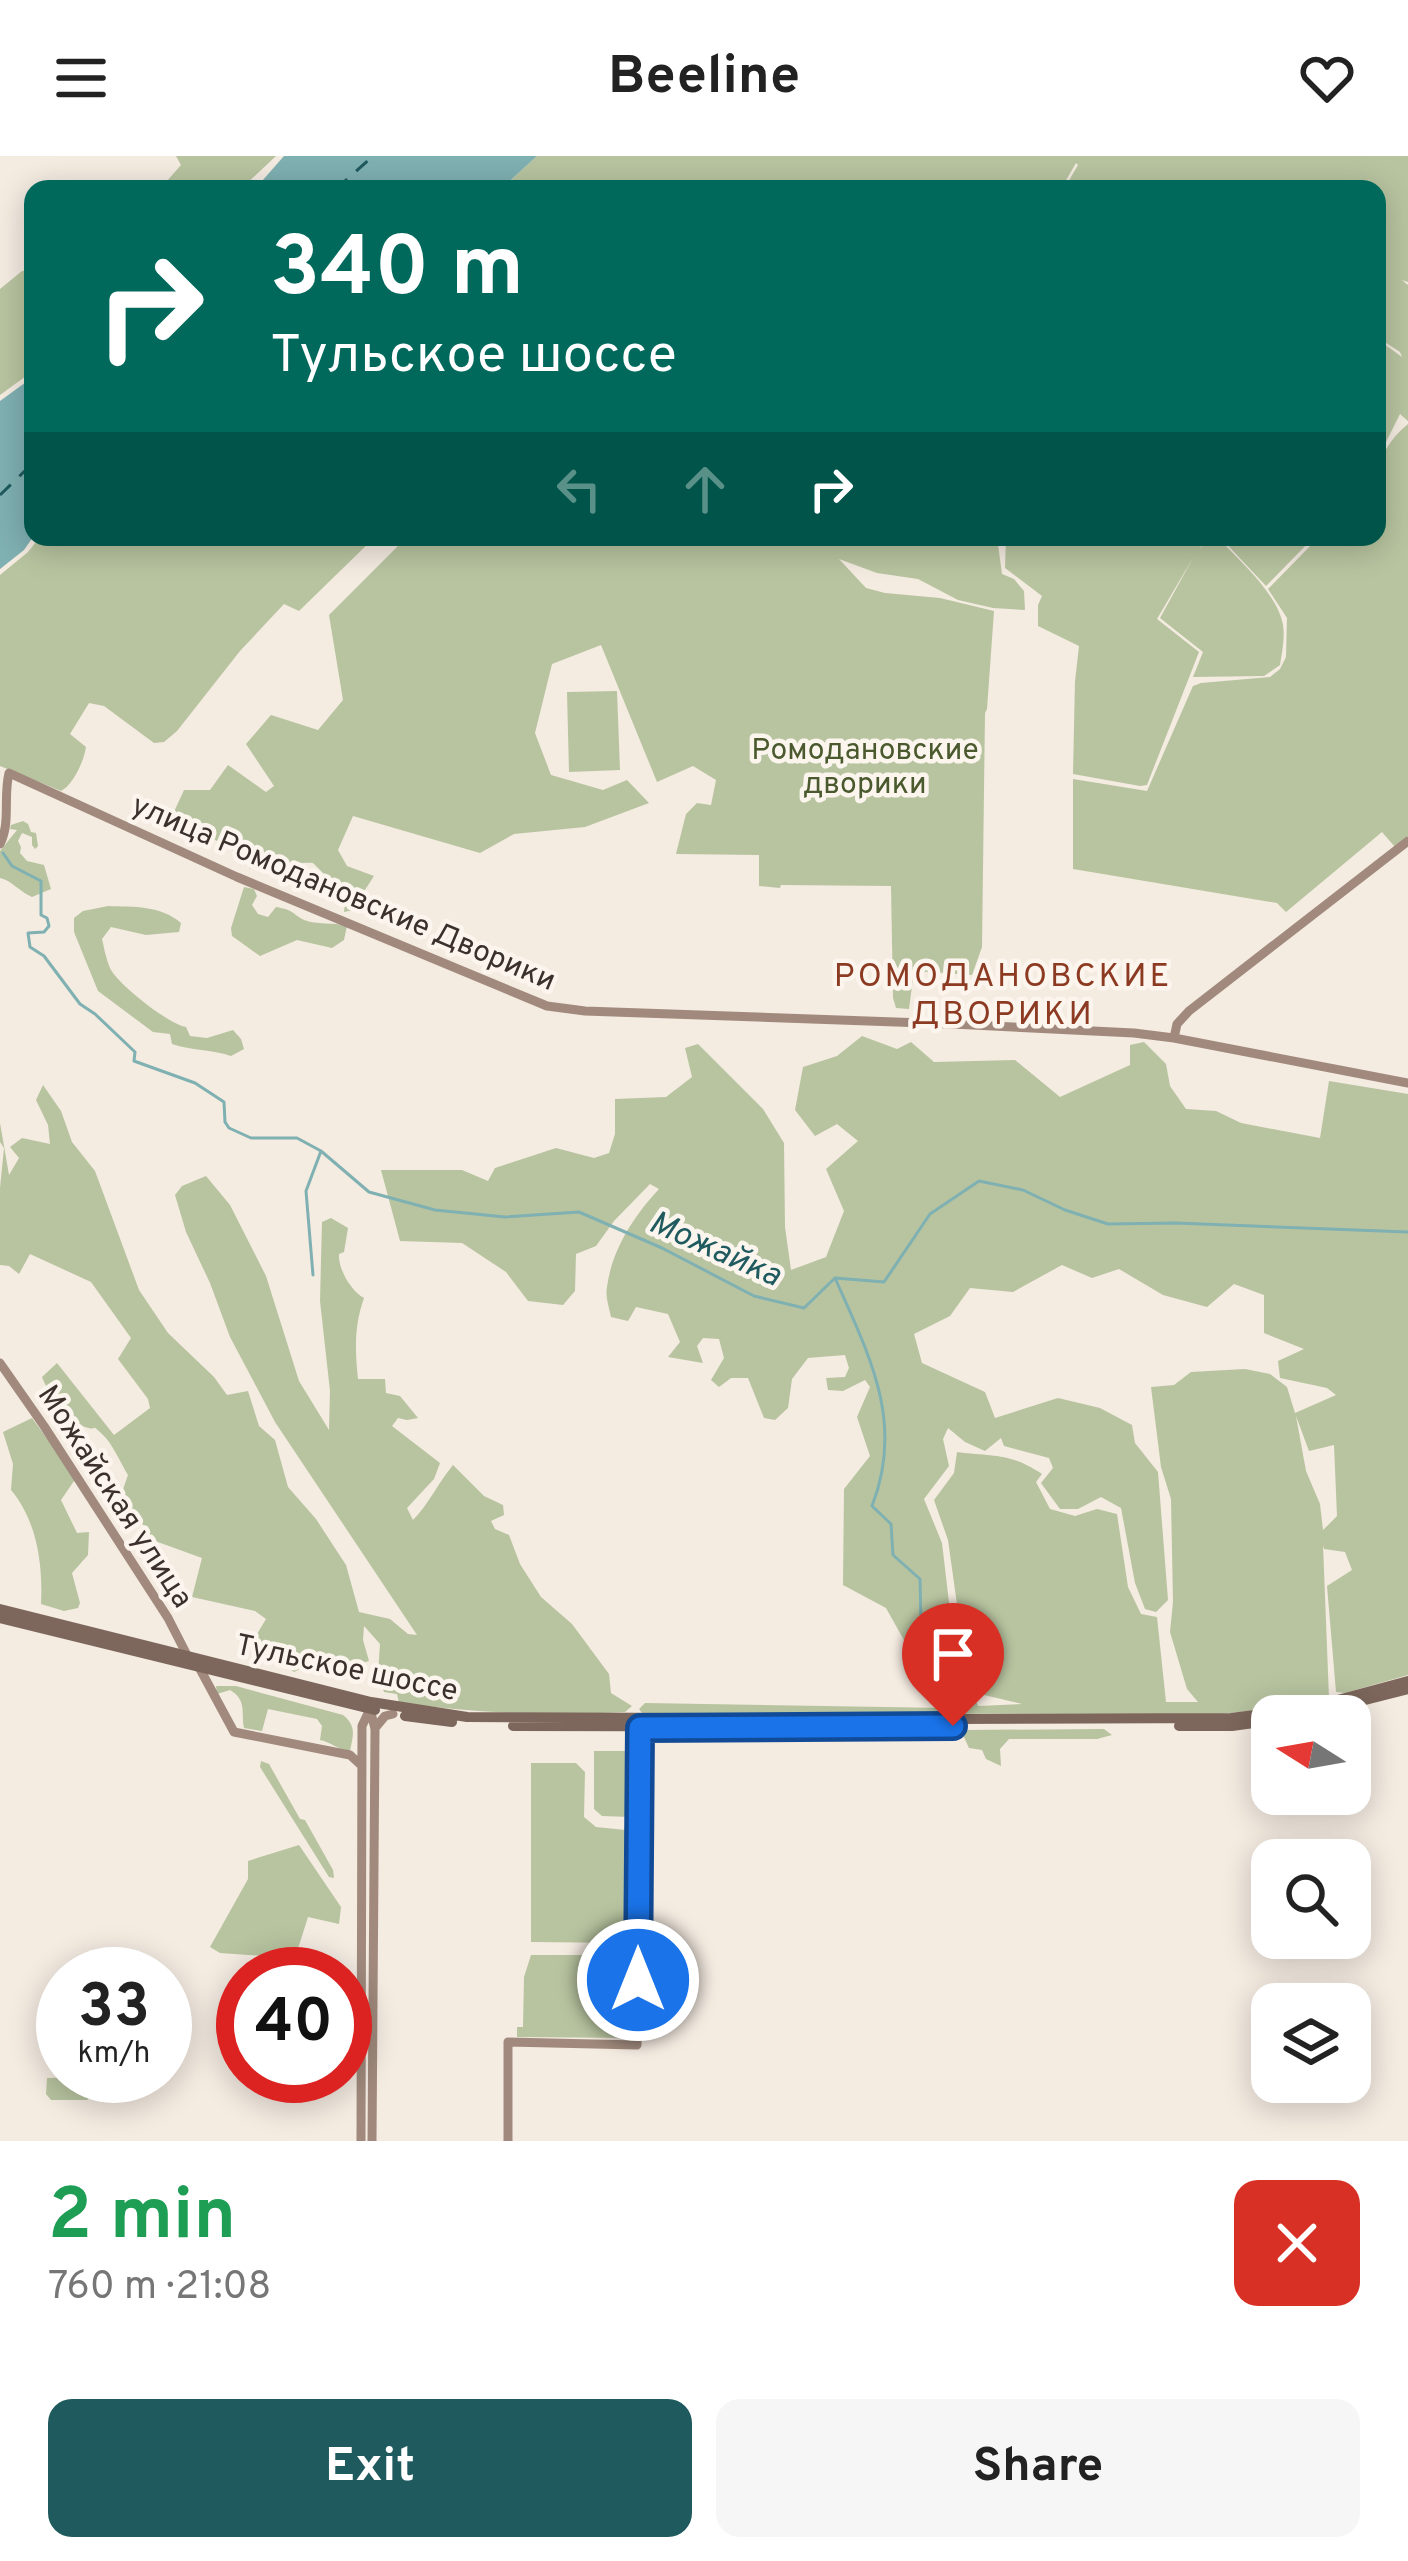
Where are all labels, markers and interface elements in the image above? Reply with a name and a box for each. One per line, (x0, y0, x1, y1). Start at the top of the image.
text: Beeline (608, 44, 800, 113)
icon: menu (48, 45, 114, 111)
icon: heart (1294, 45, 1360, 111)
text: 340 m (270, 219, 524, 325)
icon: right (72, 228, 228, 384)
text: Тульское шоссе (270, 323, 677, 392)
icon: left (546, 456, 612, 522)
icon: ahead (672, 456, 738, 522)
icon: right (798, 456, 864, 522)
park label: Ромодановские дворики (751, 733, 979, 804)
street label: улица Ромодановские Дворики (125, 788, 561, 1001)
district label: РОМОДАНОВСКИЕ ДВОРИКИ (834, 957, 1172, 1037)
water label: Можайка (642, 1203, 787, 1298)
street label: Можайская улица (28, 1379, 200, 1616)
pin (902, 1603, 1004, 1726)
icon: arrive (920, 1621, 986, 1687)
street label: Тульское шоссе (232, 1628, 461, 1711)
north arrow (1251, 1695, 1371, 1815)
map controls (1251, 1695, 1371, 2103)
button: search (1251, 1839, 1371, 1959)
position arrow (575, 1917, 701, 2043)
speed limit sign: 40 (216, 1947, 372, 2103)
text: 33 (78, 1972, 150, 2048)
button: layers (1251, 1983, 1371, 2103)
text: km/h (78, 2036, 150, 2073)
text: 2 min (48, 2173, 236, 2265)
button: close (1234, 2180, 1360, 2306)
text: 760 m · 21:08 (48, 2264, 271, 2313)
button: Exit (48, 2399, 692, 2537)
button: Share (716, 2399, 1360, 2537)

